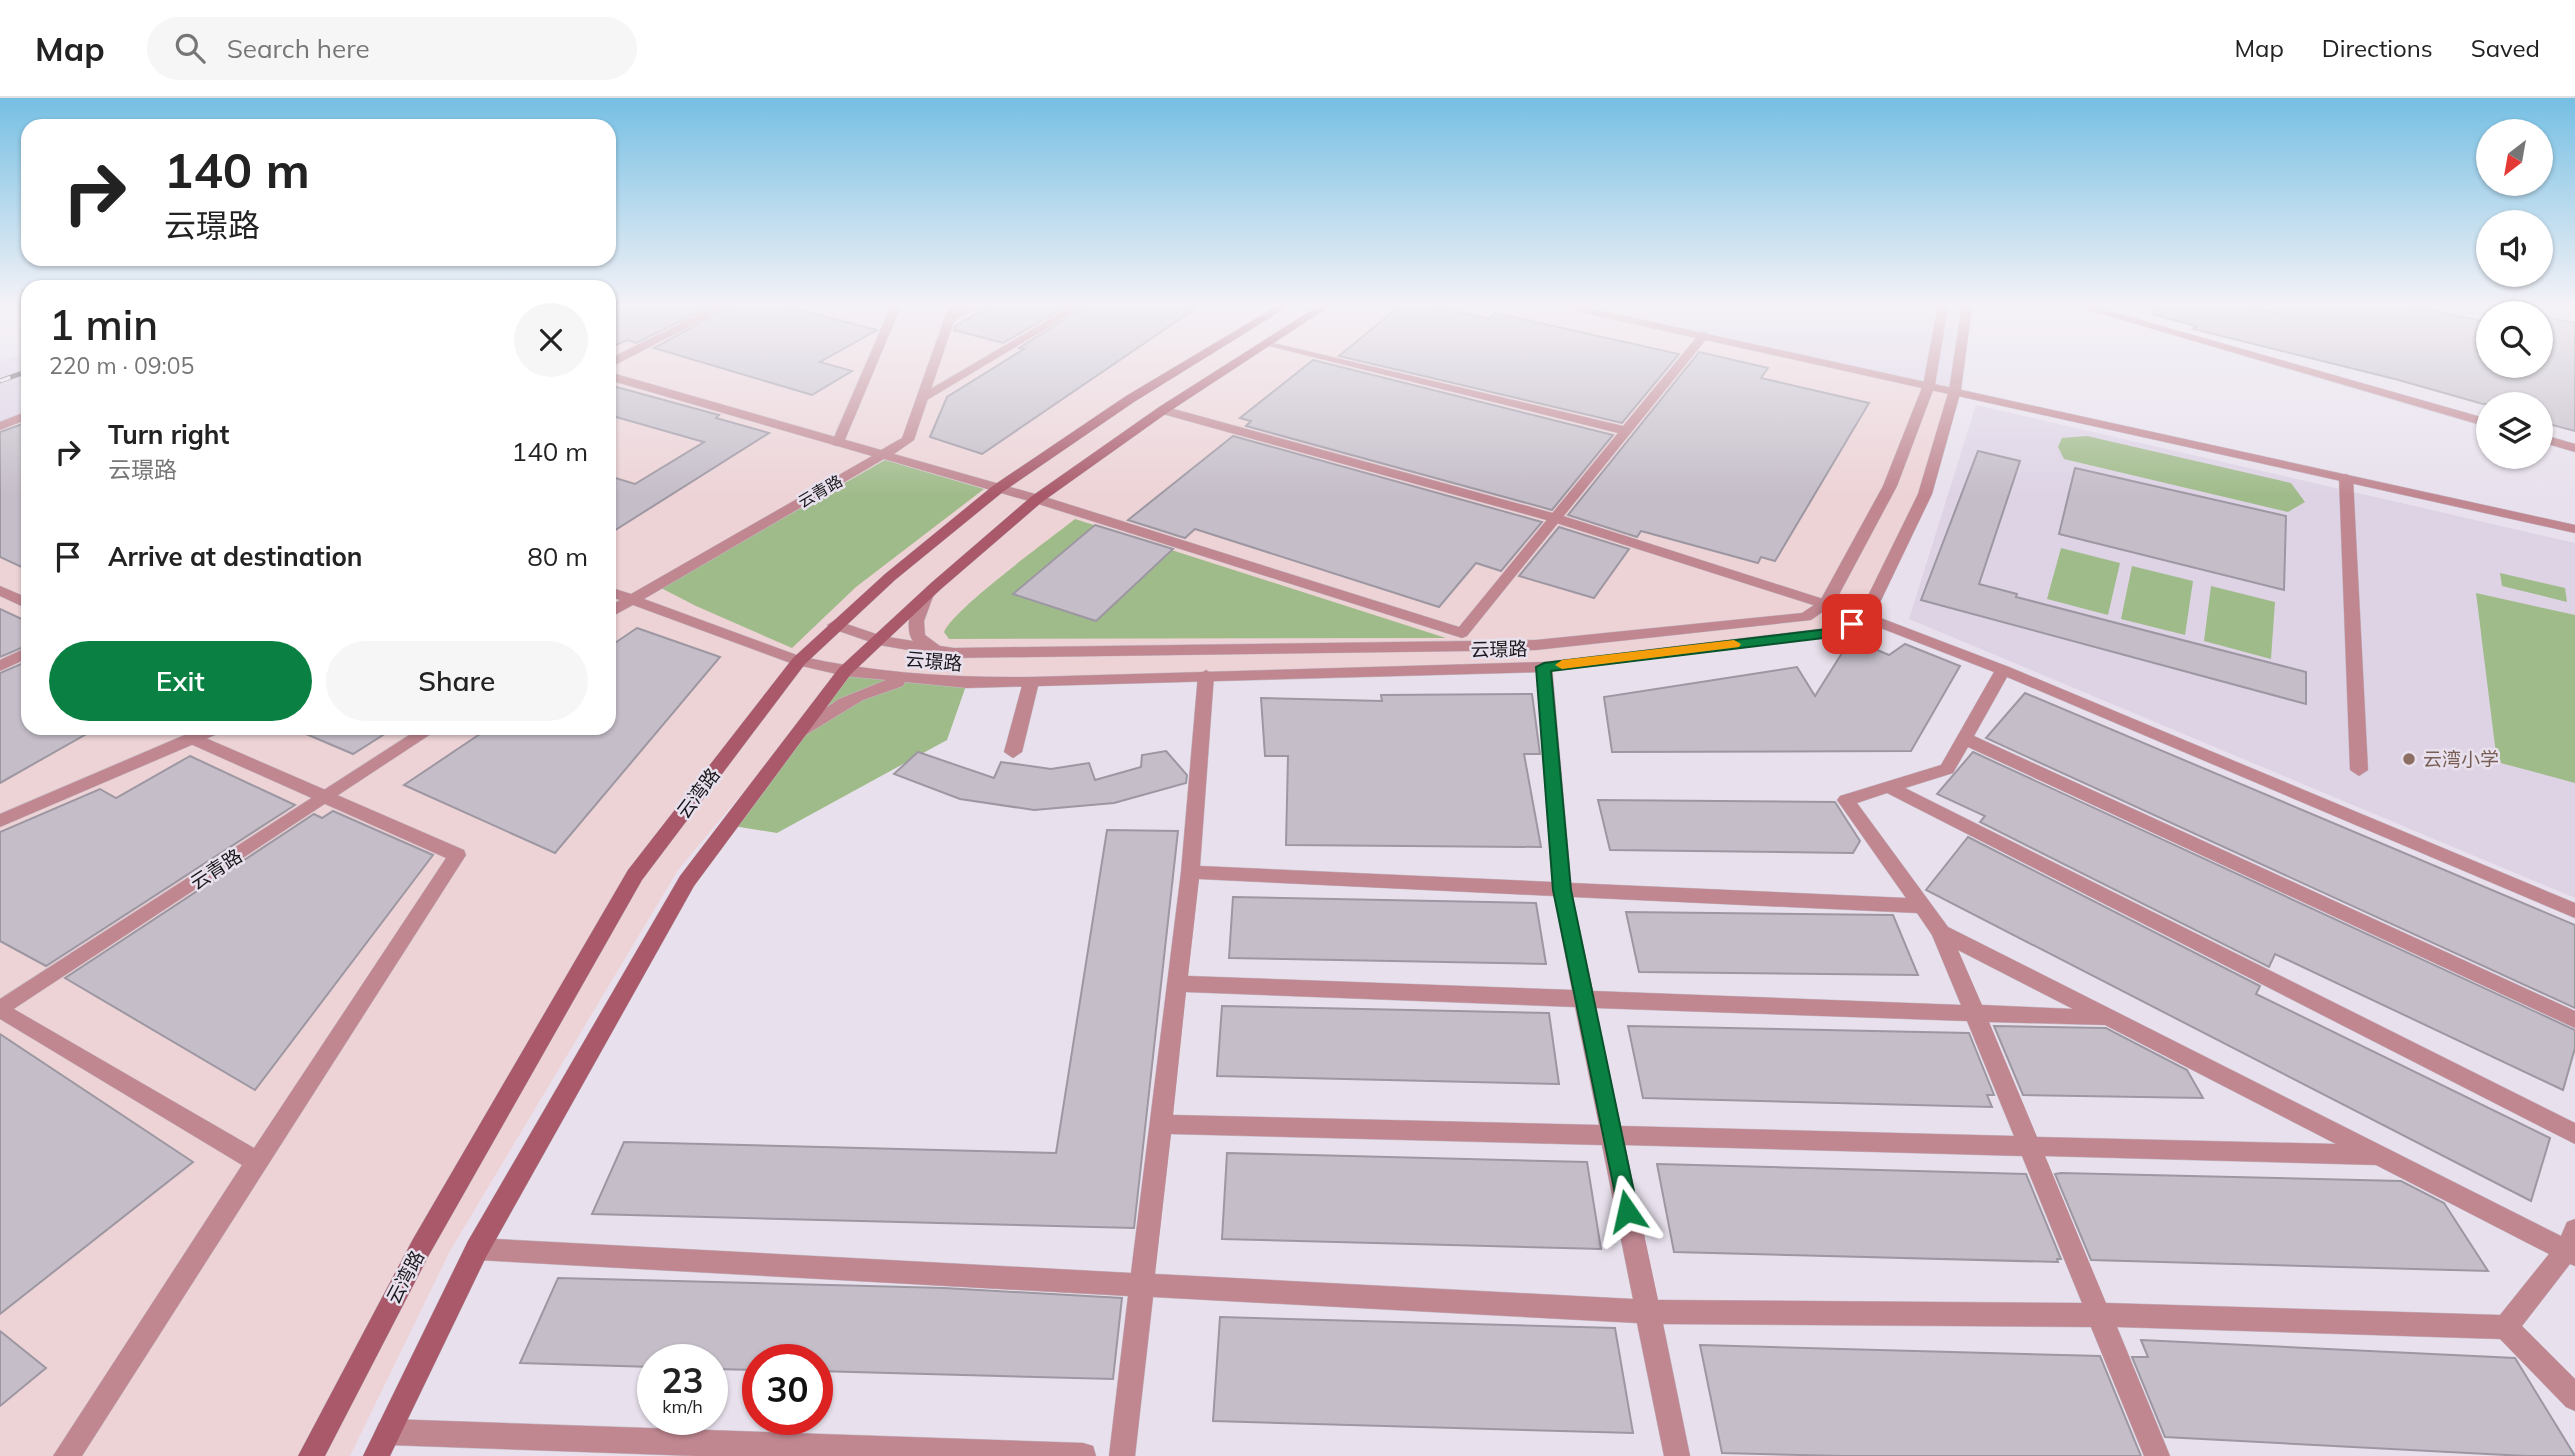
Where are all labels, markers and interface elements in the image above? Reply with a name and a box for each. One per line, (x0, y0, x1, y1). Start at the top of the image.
search box (147, 17, 637, 80)
text: Map (35, 28, 105, 69)
icon: search (171, 29, 209, 67)
text: Search here (227, 32, 370, 65)
text: Map (2234, 33, 2284, 63)
text: Directions (2322, 33, 2433, 63)
text: Saved (2471, 33, 2540, 63)
north arrow (2476, 119, 2553, 196)
map controls (2476, 119, 2553, 469)
text: 140 m (164, 139, 310, 200)
icon: right (49, 147, 140, 238)
text: 云璟路 (164, 205, 260, 245)
button: sound (2476, 210, 2553, 287)
text: 1 min (49, 298, 158, 351)
button: search (2476, 301, 2553, 378)
button: close (514, 303, 588, 377)
text: 220 m · 09:05 (49, 351, 194, 380)
button: layers (2476, 392, 2553, 469)
text: Turn right (108, 418, 229, 451)
icon: right (49, 433, 87, 471)
text: 140 m (512, 435, 588, 468)
text: 云璟路 (108, 455, 177, 484)
street label: 云青路 (794, 470, 846, 512)
icon: arrive (49, 538, 87, 576)
text: Arrive at destination (108, 540, 363, 573)
text: 80 m (527, 540, 588, 573)
pin (1822, 594, 1882, 654)
icon: arrive (1833, 605, 1871, 643)
street label: 云璟路 (1470, 637, 1528, 661)
button: Exit (49, 641, 312, 721)
button: Share (326, 641, 588, 721)
street label: 云璟路 (905, 647, 963, 675)
place label: 云湾小学 (2423, 747, 2499, 771)
marker: 云湾小学 (2401, 751, 2417, 767)
street label: 云湾路 (671, 763, 725, 823)
street label: 云青路 (186, 843, 246, 895)
position arrow (1590, 1174, 1664, 1248)
street label: 云湾路 (381, 1246, 429, 1308)
speed limit sign: 30 (742, 1344, 833, 1435)
text: 23 (661, 1358, 704, 1402)
text: km/h (662, 1395, 703, 1418)

